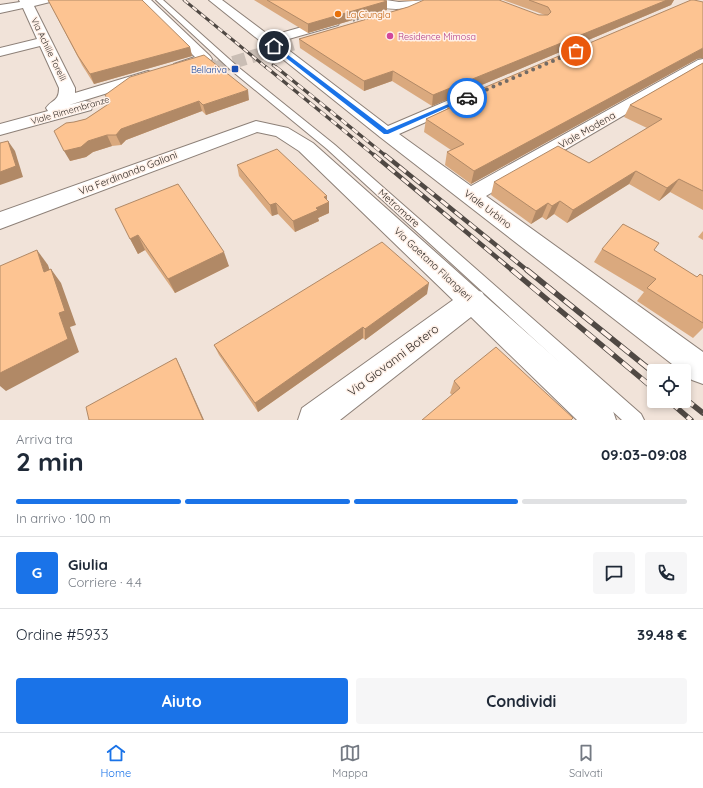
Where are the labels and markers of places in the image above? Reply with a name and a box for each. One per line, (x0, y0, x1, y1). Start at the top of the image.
marker: La Giungla (333, 9, 343, 19)
place label: La Giungla (346, 9, 390, 20)
pin (257, 29, 291, 63)
marker: Residence Mimosa (385, 31, 395, 41)
place label: Residence Mimosa (398, 31, 476, 42)
pin (559, 34, 593, 68)
place label: Bellariva (191, 64, 227, 75)
marker: Bellariva (230, 64, 240, 74)

